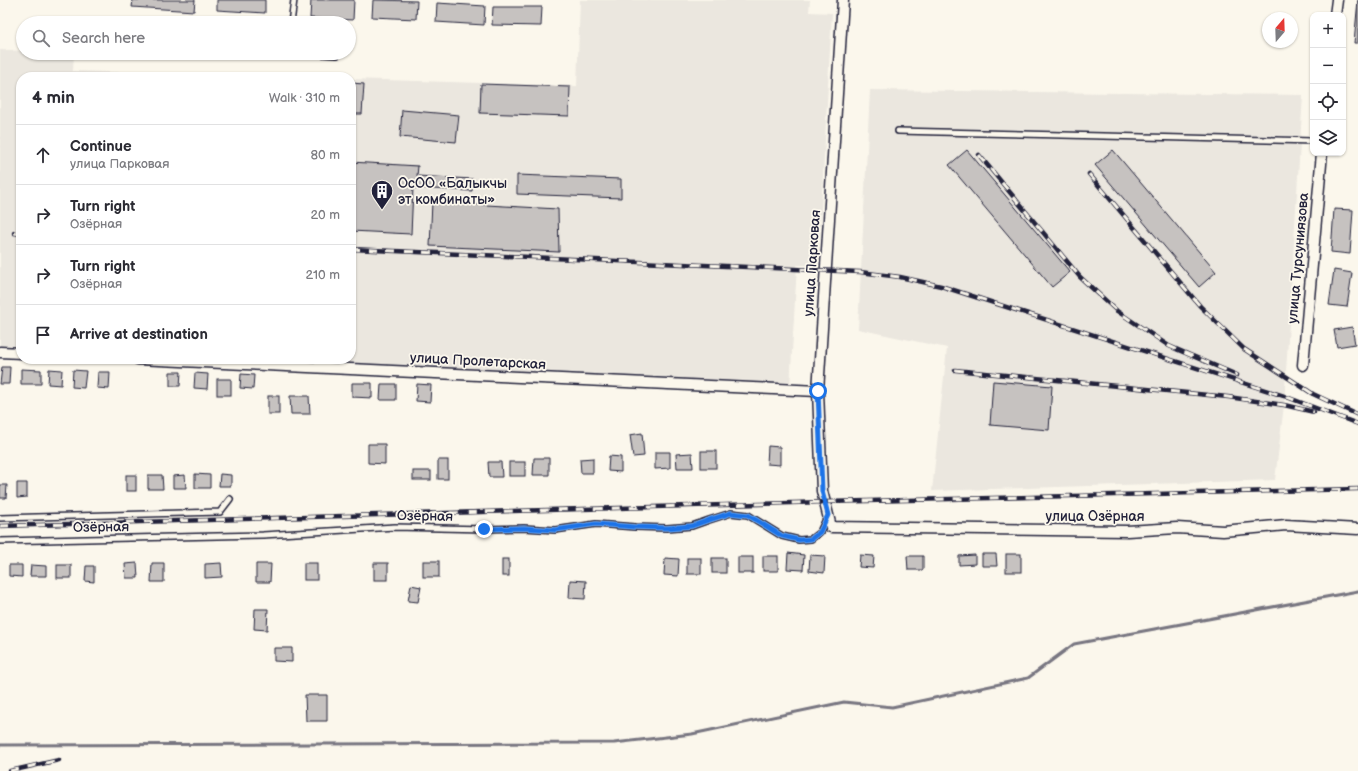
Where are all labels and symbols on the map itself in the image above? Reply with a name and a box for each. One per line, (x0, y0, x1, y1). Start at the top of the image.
north arrow (1262, 12, 1298, 48)
place label: ОсОО «Балыкчы эт комбинаты» (398, 175, 507, 208)
building icon: ОсОО «Балыкчы эт комбинаты» (369, 178, 395, 211)
street label: улица Турсуниязова (1284, 191, 1312, 324)
street label: улица Парковая (800, 209, 824, 317)
street label: улица Пролетарская (409, 349, 547, 373)
route start (809, 382, 827, 400)
street label: Озёрная (397, 507, 454, 525)
street label: улица Озёрная (1046, 508, 1145, 525)
street label: Озёрная (73, 518, 130, 536)
route end (475, 520, 493, 538)

